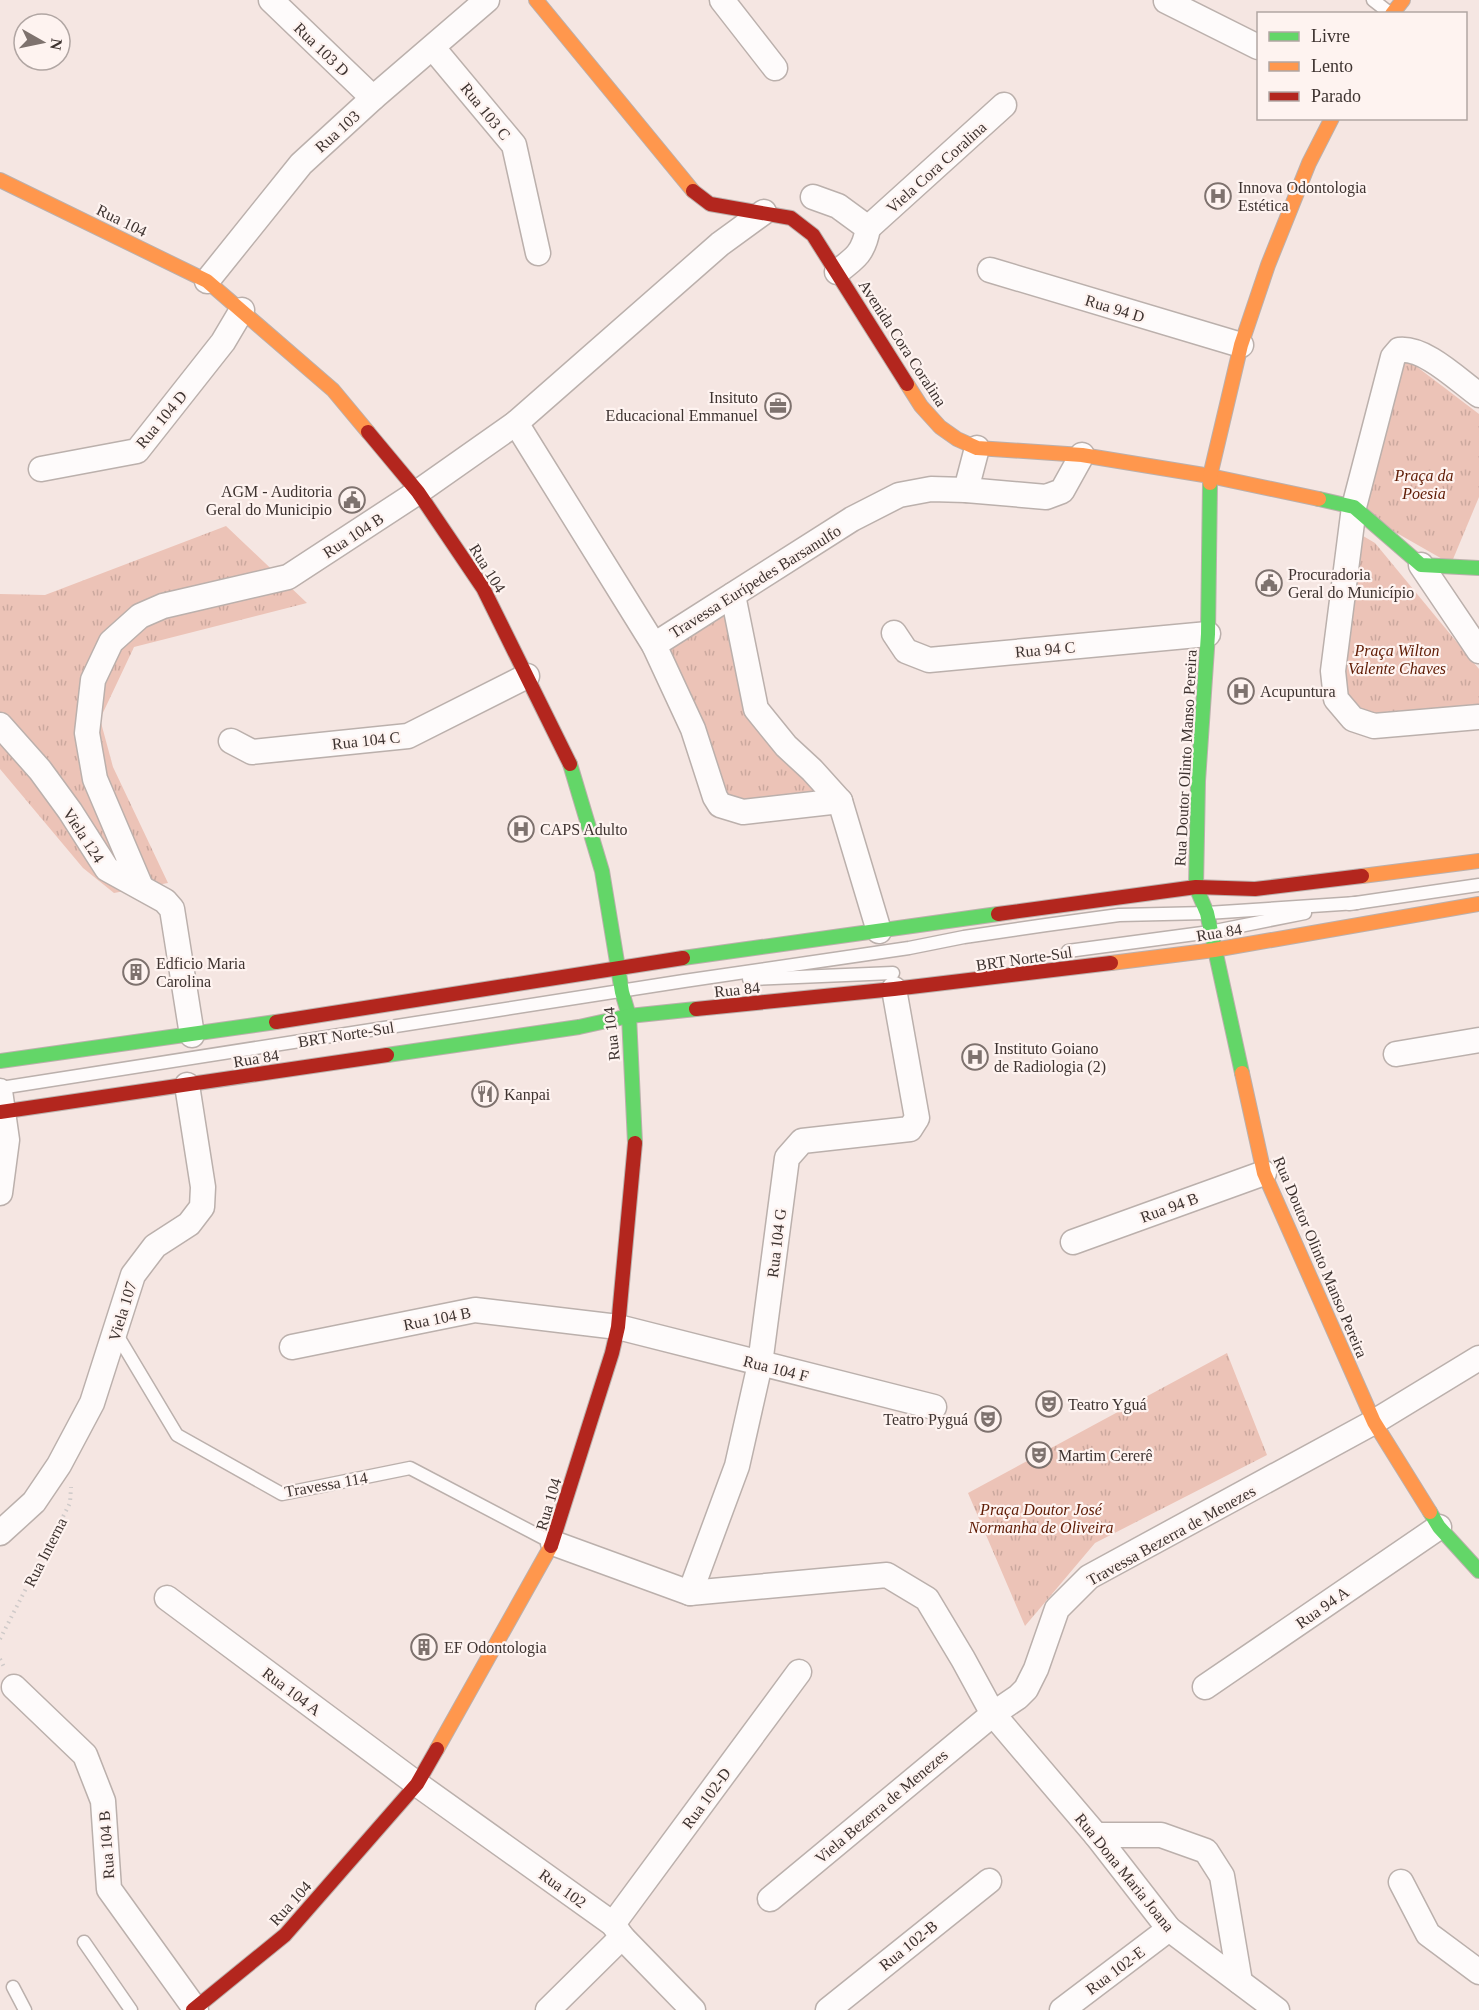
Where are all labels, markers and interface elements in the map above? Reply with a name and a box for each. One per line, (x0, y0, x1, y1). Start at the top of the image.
north arrow (12, 12, 72, 72)
legend (1257, 12, 1467, 120)
street label: Rua 103 D (291, 19, 352, 80)
text: Livre (1311, 26, 1350, 46)
text: N (47, 37, 66, 52)
text: Lento (1311, 56, 1353, 76)
street label: Rua 103 C (457, 79, 514, 143)
text: Parado (1311, 86, 1361, 106)
street label: Rua 103 (312, 107, 363, 156)
street label: Viela Cora Coralina (883, 118, 990, 216)
place label: Innova Odontologia Estética (1238, 179, 1366, 214)
hospital icon: Innova Odontologia Estética (1203, 181, 1233, 211)
street label: Rua 104 (94, 201, 150, 240)
street label: Avenida Cora Coralina (855, 277, 950, 410)
street label: Rua 94 D (1083, 291, 1147, 326)
street label: Rua 104 D (133, 387, 190, 451)
place label: Insituto Educacional Emmanuel (606, 389, 759, 424)
office icon: Insituto Educacional Emmanuel (763, 391, 793, 421)
park label: Praça da Poesia (1393, 467, 1454, 502)
place label: AGM - Auditoria Geral do Municipio (206, 483, 332, 519)
public building icon: AGM - Auditoria Geral do Municipio (337, 485, 367, 515)
street label: Rua 104 B (320, 510, 387, 561)
street label: Travessa Eurípedes Barsanulfo (667, 522, 844, 642)
street label: Rua 104 (466, 541, 509, 596)
place label: Procuradoria Geral do Município (1288, 566, 1414, 602)
public building icon: Procuradoria Geral do Município (1254, 568, 1284, 598)
street label: Rua 94 C (1014, 638, 1076, 661)
park label: Praça Wilton Valente Chaves (1348, 642, 1446, 677)
street label: Rua Doutor Olinto Manso Pereira (1171, 649, 1200, 867)
hospital icon: Acupuntura (1226, 676, 1256, 706)
place label: Acupuntura (1260, 683, 1336, 701)
street label: Rua 104 C (331, 728, 401, 753)
street label: Viela 124 (60, 805, 108, 866)
hospital icon: CAPS Adulto (506, 814, 536, 844)
place label: CAPS Adulto (540, 821, 628, 838)
street label: Rua 84 (1195, 921, 1243, 944)
street label: BRT Norte-Sul (975, 943, 1074, 974)
place label: Edficio Maria Carolina (156, 955, 245, 990)
building icon: Edficio Maria Carolina (121, 957, 151, 987)
street label: Rua 84 (713, 979, 761, 1000)
street label: Rua 104 (600, 1006, 623, 1062)
street label: BRT Norte-Sul (297, 1018, 396, 1050)
place label: Instituto Goiano de Radiologia (2) (994, 1040, 1106, 1076)
hospital icon: Instituto Goiano de Radiologia (2) (960, 1042, 990, 1072)
street label: Rua 84 (232, 1047, 280, 1070)
restaurant icon: Kanpai (470, 1079, 500, 1109)
place label: Kanpai (504, 1086, 551, 1104)
street label: Rua Doutor Olinto Manso Pereira (1270, 1154, 1371, 1360)
street label: Rua 94 B (1138, 1189, 1200, 1226)
street label: Rua 104 G (764, 1207, 789, 1279)
street label: Viela 107 (105, 1279, 140, 1343)
street label: Rua 104 B (402, 1304, 472, 1333)
street label: Rua 104 F (741, 1352, 810, 1385)
theatre icon: Teatro Yguá (1034, 1389, 1064, 1419)
place label: Teatro Yguá (1068, 1396, 1147, 1414)
theatre icon: Teatro Pyguá (973, 1404, 1003, 1434)
place label: Teatro Pyguá (883, 1411, 968, 1429)
theatre icon: Martim Cererê (1024, 1440, 1054, 1470)
place label: Martim Cererê (1058, 1447, 1153, 1464)
street label: Travessa 114 (283, 1469, 369, 1500)
street label: Rua 104 (532, 1476, 564, 1532)
street label: Travessa Bezerra de Menezes (1084, 1482, 1258, 1589)
park label: Praça Doutor José Normanha de Oliveira (968, 1501, 1113, 1536)
street label: Rua Interna (21, 1515, 70, 1590)
street label: Rua 94 A (1293, 1583, 1352, 1632)
building icon: EF Odontologia (409, 1632, 439, 1662)
place label: EF Odontologia (444, 1639, 547, 1657)
street label: Rua 104 A (259, 1664, 324, 1719)
street label: Viela Bezerra de Menezes (812, 1746, 951, 1867)
street label: Rua 102-D (679, 1765, 734, 1832)
street label: Rua 104 B (96, 1810, 117, 1880)
street label: Rua Dona Maria Joana (1072, 1810, 1177, 1935)
street label: Rua 102 (536, 1866, 589, 1911)
street label: Rua 104 (266, 1878, 315, 1929)
street label: Rua 102-B (876, 1917, 941, 1974)
street label: Rua 102-E (1083, 1943, 1148, 1998)

